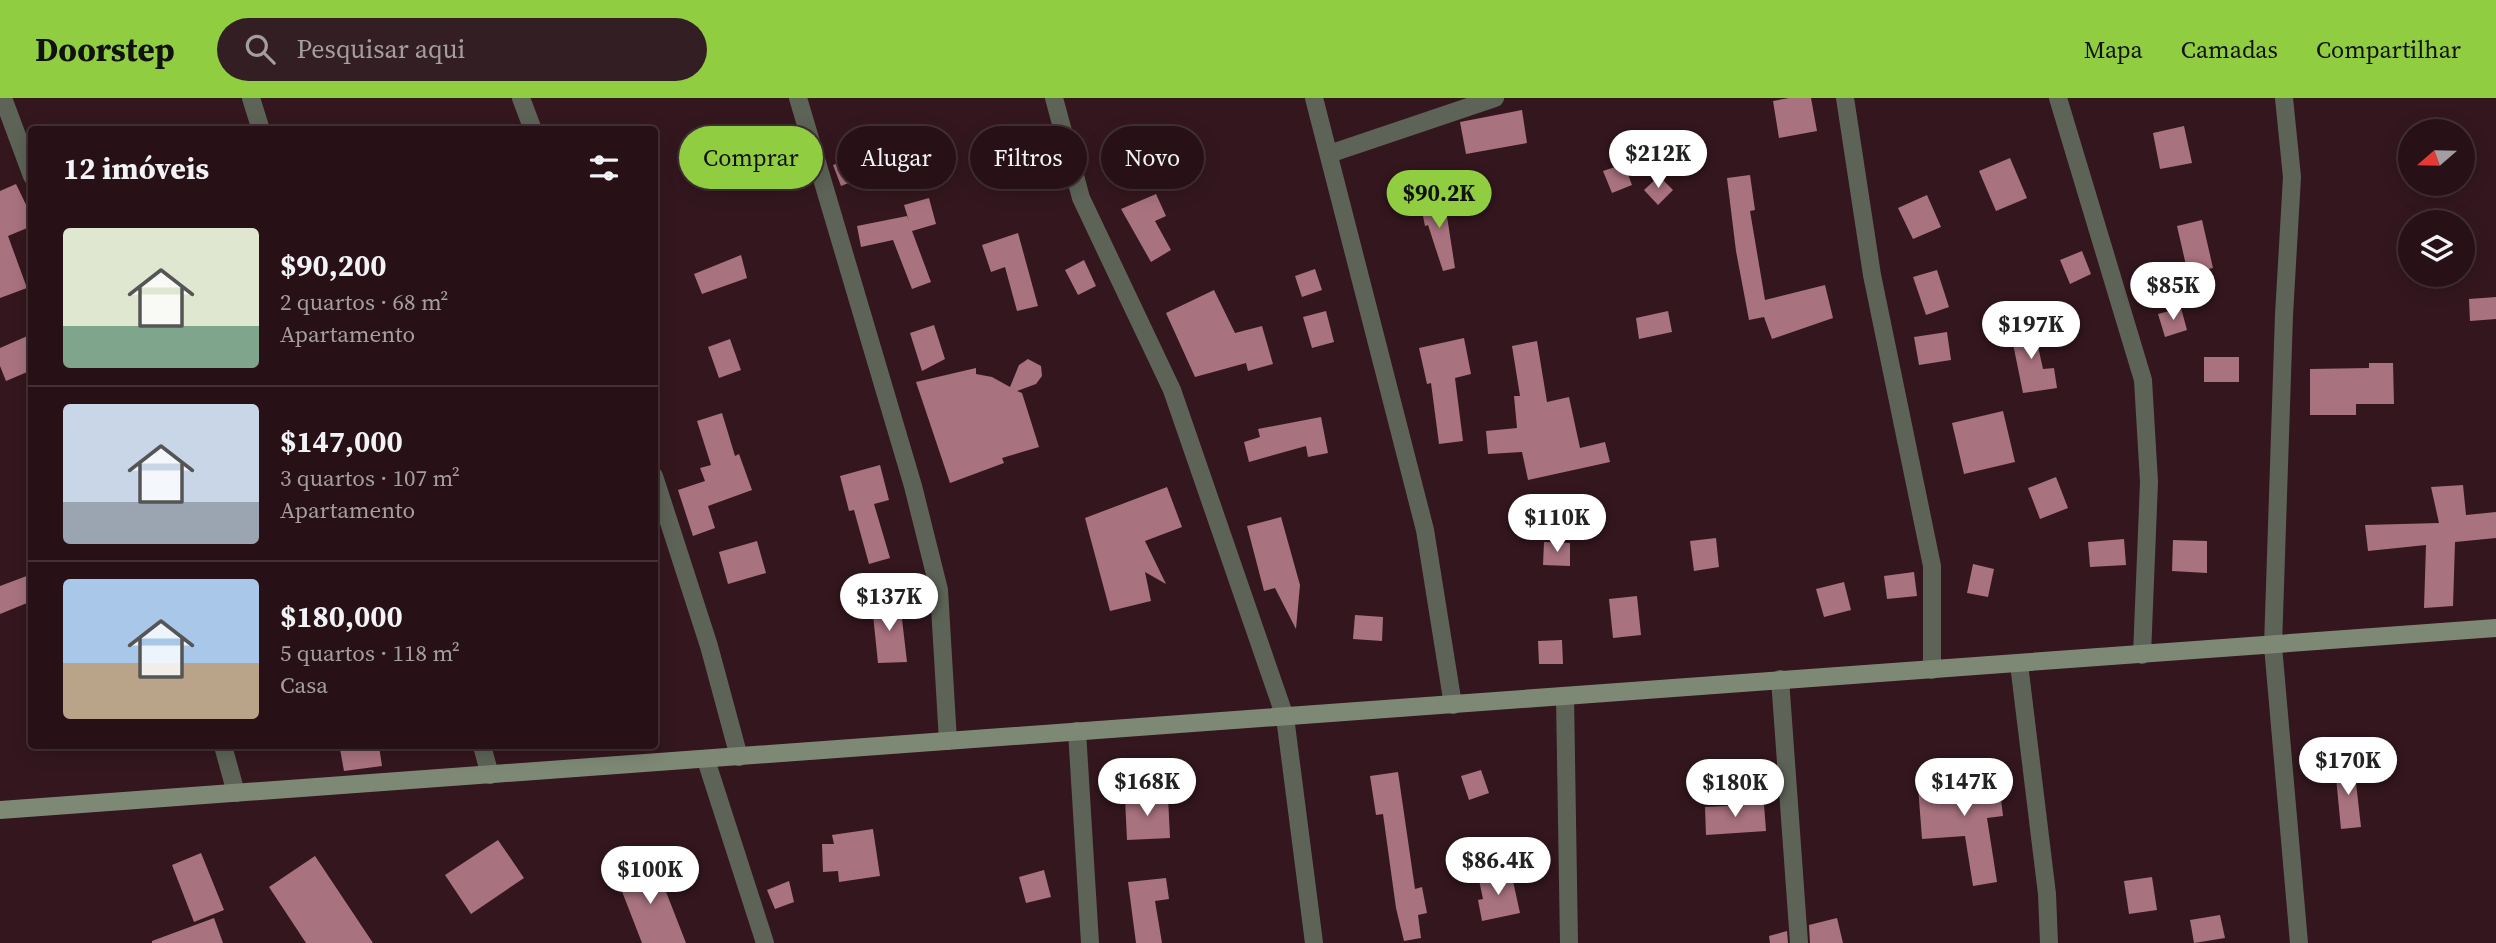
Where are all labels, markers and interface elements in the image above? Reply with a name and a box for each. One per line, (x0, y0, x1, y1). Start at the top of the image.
search box (217, 18, 707, 81)
text: Doorstep (35, 27, 175, 72)
icon: search (241, 30, 279, 68)
text: Pesquisar aqui (297, 31, 465, 67)
text: Mapa (2084, 33, 2143, 66)
text: Camadas (2181, 33, 2278, 66)
text: Compartilhar (2316, 33, 2461, 66)
north arrow (2398, 119, 2474, 196)
map controls (2398, 119, 2475, 287)
chip: Comprar (679, 126, 823, 189)
chip: Alugar (837, 126, 956, 189)
chip: Filtros (970, 126, 1087, 189)
chip: Novo (1101, 126, 1204, 189)
pin: $212K (1609, 130, 1707, 190)
text: $212K (1625, 137, 1691, 169)
text: 12 imóveis (63, 148, 209, 189)
icon: filters (585, 149, 623, 187)
pin: $90.2K (1382, 170, 1496, 230)
text: $90.2K (1403, 177, 1475, 209)
button: layers (2398, 210, 2475, 287)
text: $90,200 (280, 245, 387, 286)
icon: home (119, 256, 203, 340)
pin: $85K (2132, 262, 2214, 322)
text: $85K (2146, 269, 2200, 301)
text: 2 quartos · 68 m² (280, 286, 449, 318)
pin: $197K (1982, 302, 2080, 361)
text: $197K (1998, 308, 2064, 340)
text: Apartamento (280, 318, 415, 350)
text: $147,000 (280, 421, 403, 462)
icon: home (119, 432, 203, 516)
text: 3 quartos · 107 m² (280, 462, 460, 494)
text: Apartamento (280, 494, 415, 526)
pin: $110K (1508, 494, 1606, 554)
text: $110K (1524, 501, 1590, 533)
pin: $137K (840, 574, 938, 633)
text: $137K (856, 580, 922, 612)
text: $180,000 (280, 596, 403, 637)
icon: home (119, 607, 203, 691)
text: 5 quartos · 118 m² (280, 637, 460, 669)
text: Casa (280, 669, 328, 701)
pin: $170K (2299, 738, 2397, 797)
text: $170K (2315, 744, 2381, 776)
pin: $168K (1098, 758, 1196, 818)
pin: $147K (1915, 758, 2013, 818)
pin: $180K (1686, 760, 1784, 819)
text: $168K (1114, 765, 1180, 797)
text: $147K (1931, 765, 1997, 797)
text: $180K (1702, 766, 1768, 798)
pin: $86.4K (1441, 838, 1555, 897)
text: $86.4K (1462, 844, 1534, 876)
pin: $100K (601, 846, 699, 906)
text: $100K (617, 853, 683, 885)

